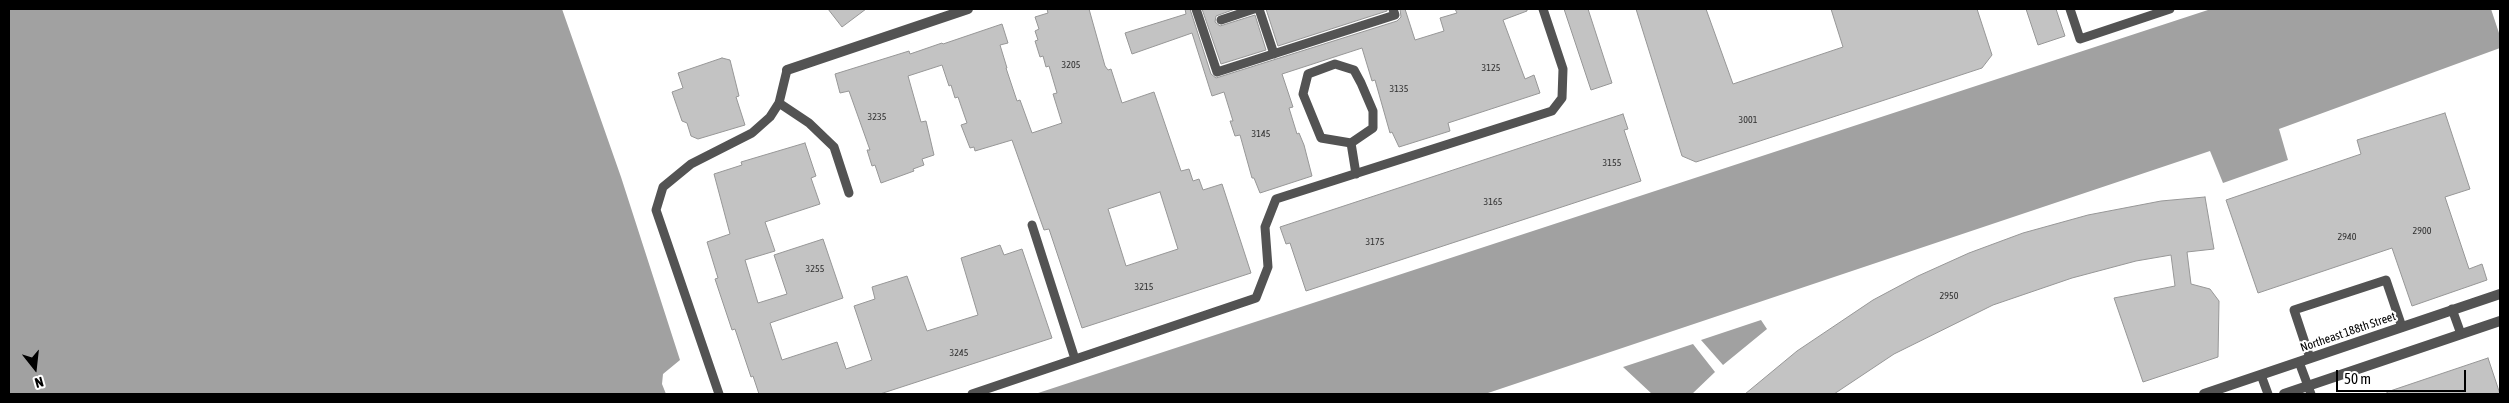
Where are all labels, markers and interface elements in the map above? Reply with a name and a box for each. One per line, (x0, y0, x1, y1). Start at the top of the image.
house number: 3205 (1062, 59, 1080, 71)
house number: 3125 (1482, 62, 1500, 74)
house number: 3135 (1390, 83, 1408, 95)
house number: 3235 (868, 111, 886, 123)
house number: 3001 (1739, 114, 1757, 126)
house number: 3145 (1252, 128, 1270, 140)
house number: 3155 (1603, 157, 1621, 169)
house number: 3165 (1484, 196, 1502, 208)
house number: 2900 (2413, 225, 2431, 237)
house number: 2940 (2338, 231, 2356, 243)
house number: 3175 (1366, 236, 1384, 248)
house number: 3255 (806, 263, 824, 275)
house number: 3215 (1135, 281, 1153, 293)
house number: 2950 (1940, 290, 1958, 302)
street label: Northeast 188th Street (2298, 309, 2398, 355)
north arrow (10, 343, 60, 393)
house number: 3245 (950, 347, 968, 359)
scale bar (2339, 360, 2469, 392)
text: 50 m (2344, 370, 2371, 387)
text: N (33, 374, 45, 391)

